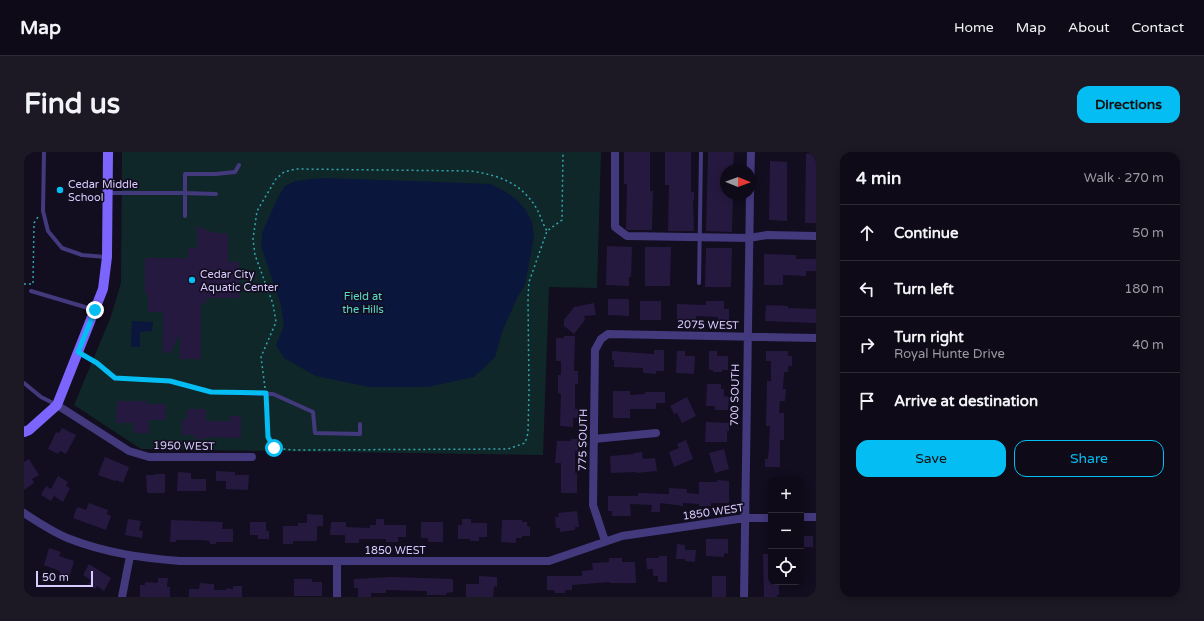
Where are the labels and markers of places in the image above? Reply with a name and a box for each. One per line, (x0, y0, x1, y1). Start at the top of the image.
place label: Cedar Middle School (68, 178, 138, 204)
marker: Cedar Middle School (55, 185, 65, 195)
place label: Cedar City Aquatic Center (200, 268, 279, 294)
marker: Cedar City Aquatic Center (187, 275, 197, 285)

